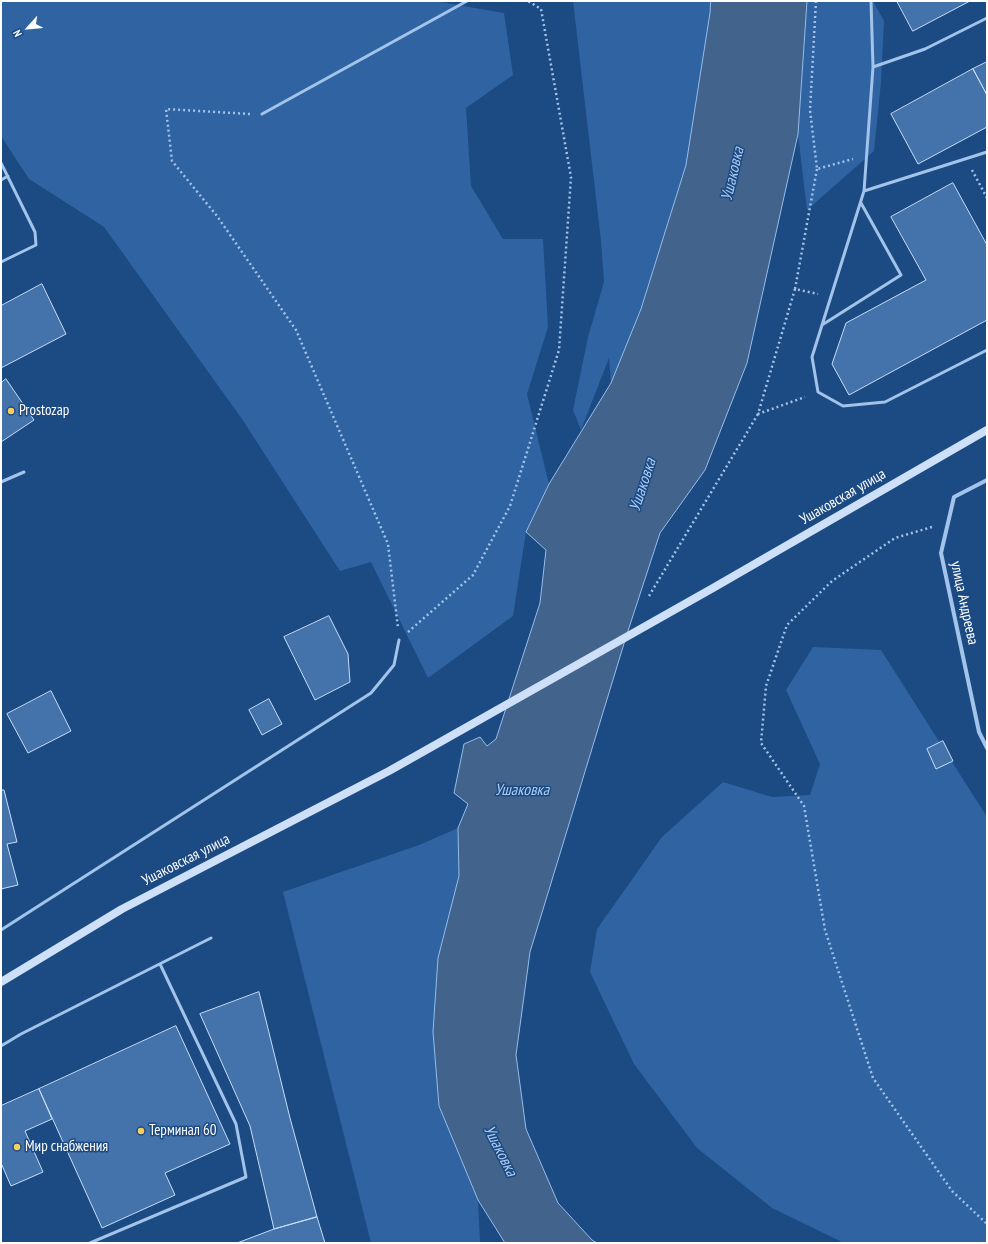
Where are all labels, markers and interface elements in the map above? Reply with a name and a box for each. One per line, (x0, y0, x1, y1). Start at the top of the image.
north arrow (8, 8, 48, 48)
text: N (10, 28, 25, 39)
water label: Ушаковка (718, 145, 748, 203)
place label: Prostozap (19, 402, 69, 420)
marker: Prostozap (6, 406, 16, 416)
water label: Ушаковка (625, 456, 661, 514)
street label: Ушаковская улица (797, 465, 889, 529)
street label: улица Андреева (946, 560, 982, 646)
water label: Ушаковка (495, 780, 549, 800)
street label: Ушаковская улица (139, 830, 233, 890)
place label: Терминал 60 (149, 1122, 217, 1140)
water label: Ушаковка (479, 1122, 521, 1180)
marker: Терминал 60 (136, 1126, 146, 1136)
place label: Мир снабжения (25, 1138, 108, 1156)
marker: Мир снабжения (12, 1142, 22, 1152)

